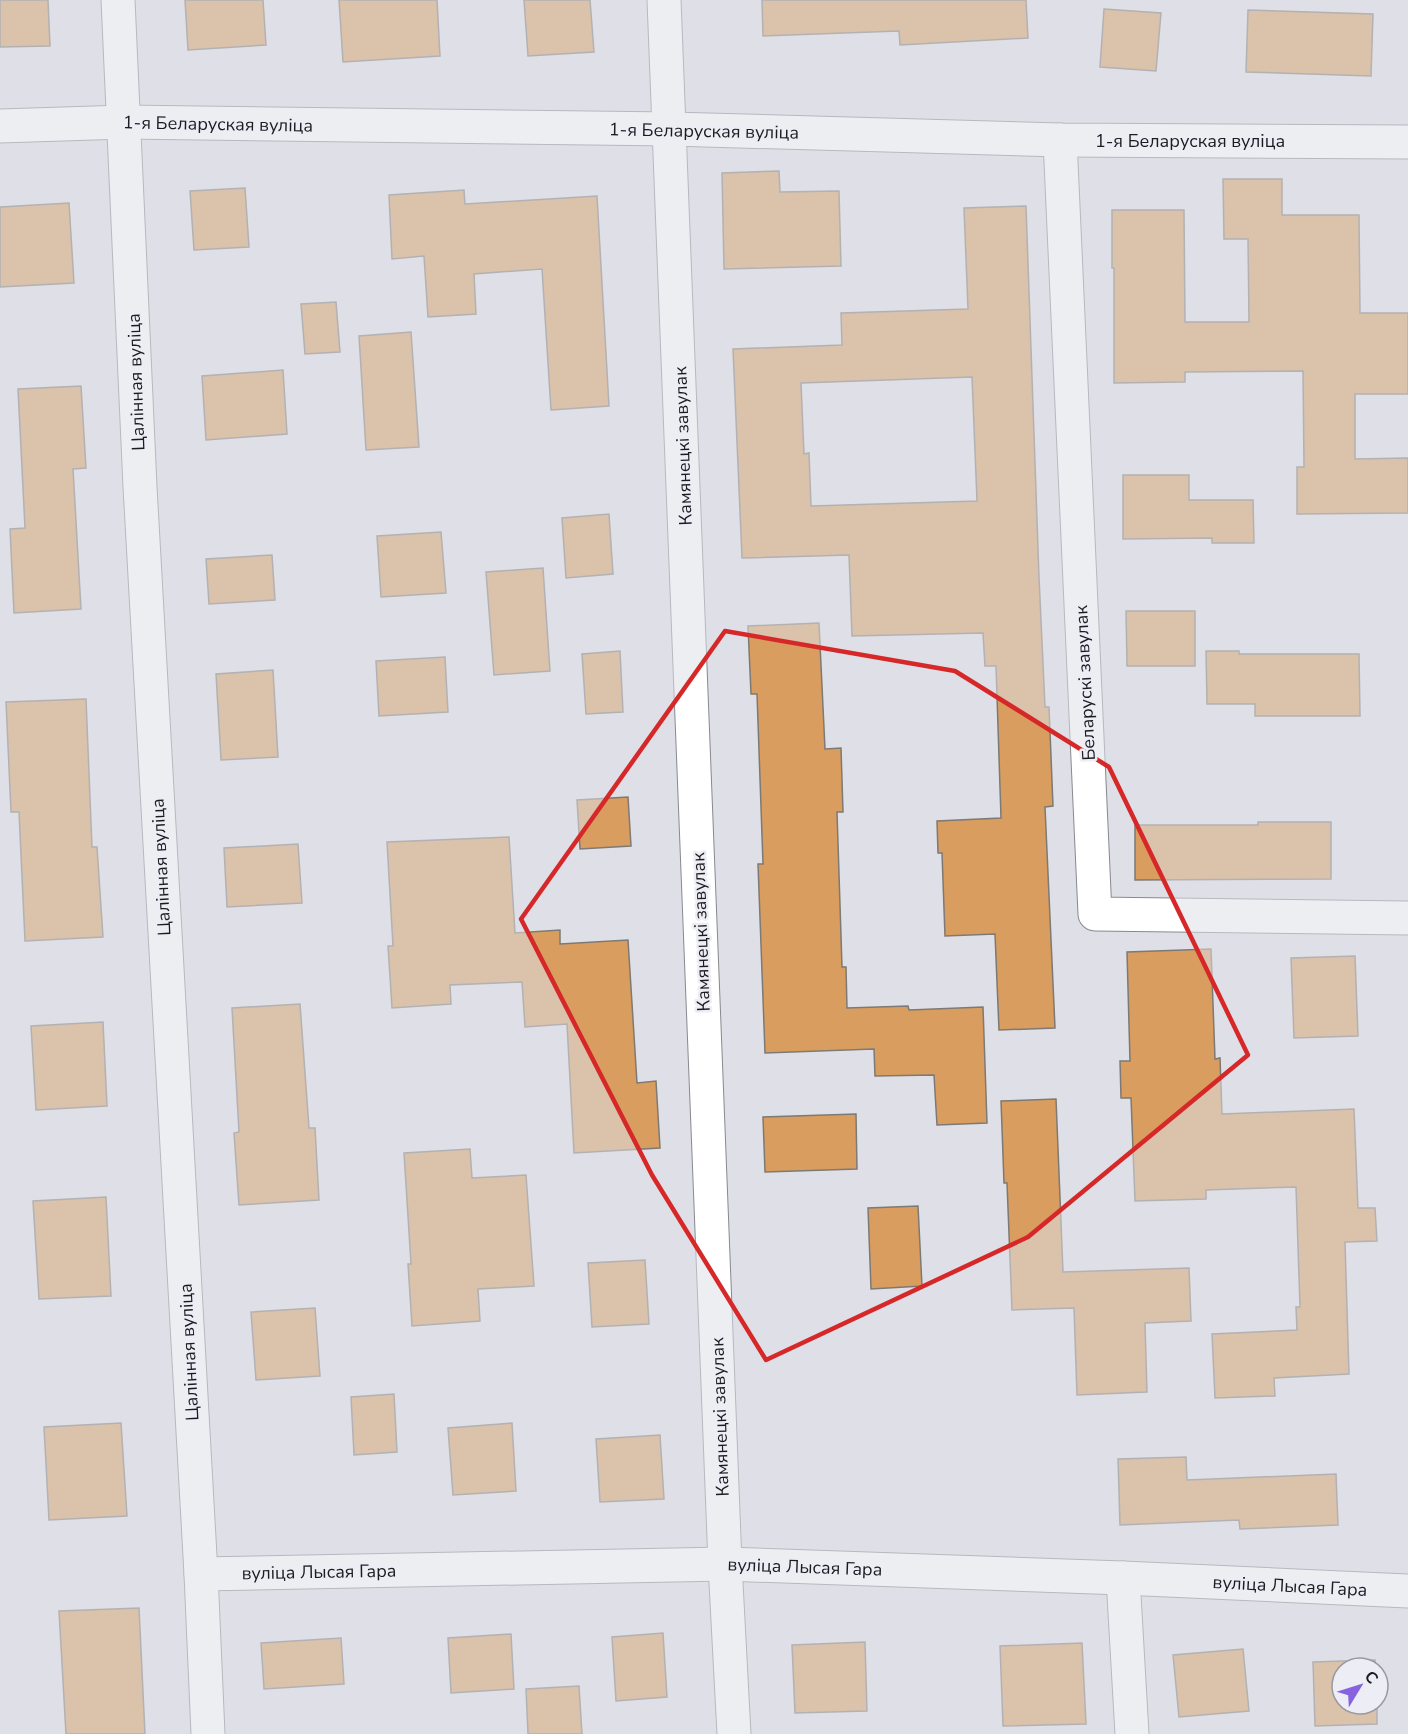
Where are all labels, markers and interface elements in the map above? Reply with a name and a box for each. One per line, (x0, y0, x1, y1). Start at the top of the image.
street label: 1-я Беларуская вуліца (123, 110, 313, 138)
street label: 1-я Беларуская вуліца (609, 117, 799, 145)
street label: 1-я Беларуская вуліца (1095, 129, 1285, 153)
street label: Цалінная вуліца (122, 313, 150, 451)
street label: Камянецкі завулак (668, 365, 698, 526)
street label: Беларускі завулак (1069, 604, 1101, 761)
street label: Цалінная вуліца (145, 798, 177, 936)
street label: Камянецкі завулак (686, 851, 716, 1012)
street label: Цалінная вуліца (173, 1283, 205, 1421)
street label: Камянецкі завулак (705, 1336, 735, 1497)
street label: вуліца Лысая Гара (727, 1552, 883, 1582)
street label: вуліца Лысая Гара (241, 1559, 397, 1585)
street label: вуліца Лысая Гара (1212, 1570, 1368, 1602)
north arrow (1330, 1656, 1390, 1716)
text: С (1359, 1666, 1383, 1689)

